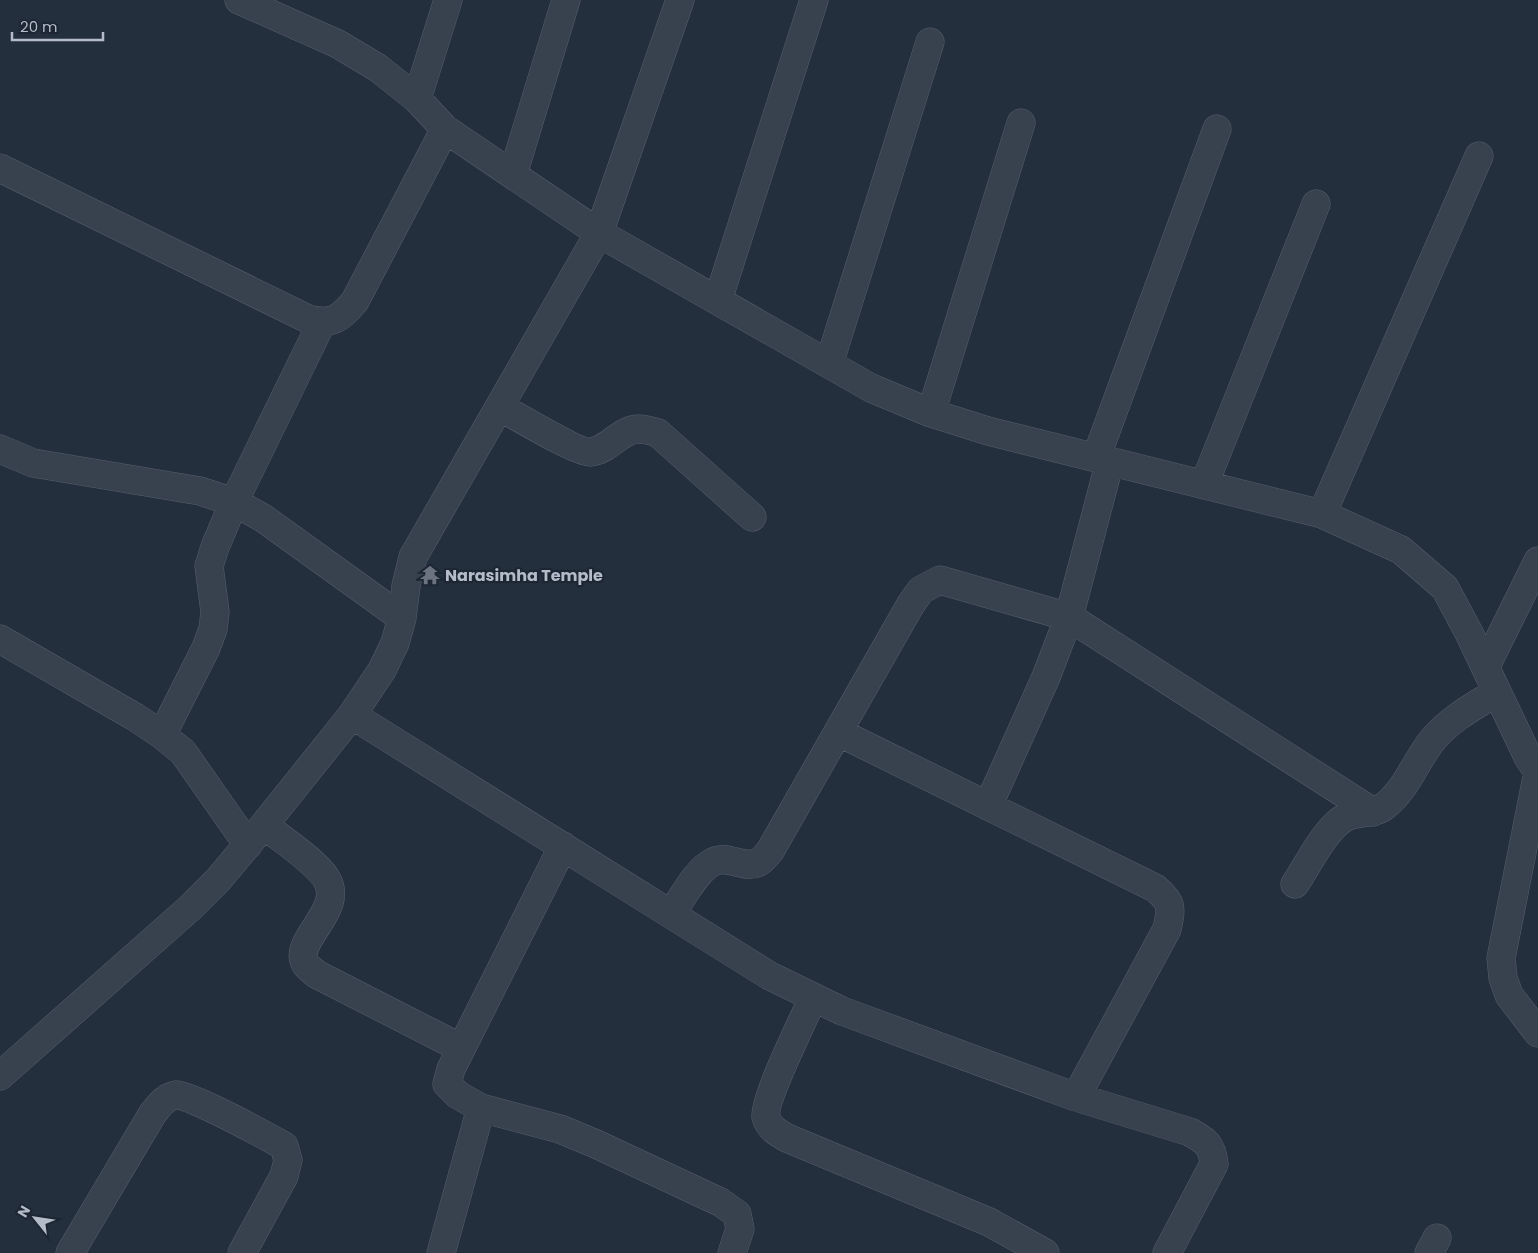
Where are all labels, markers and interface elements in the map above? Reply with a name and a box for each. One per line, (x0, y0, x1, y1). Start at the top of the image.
scale bar (12, 10, 104, 42)
text: 20 m (20, 16, 58, 37)
temple icon: Narasimha Temple (419, 564, 441, 586)
place label: Narasimha Temple (445, 564, 603, 587)
north arrow (10, 1193, 60, 1243)
text: N (12, 1202, 35, 1221)

